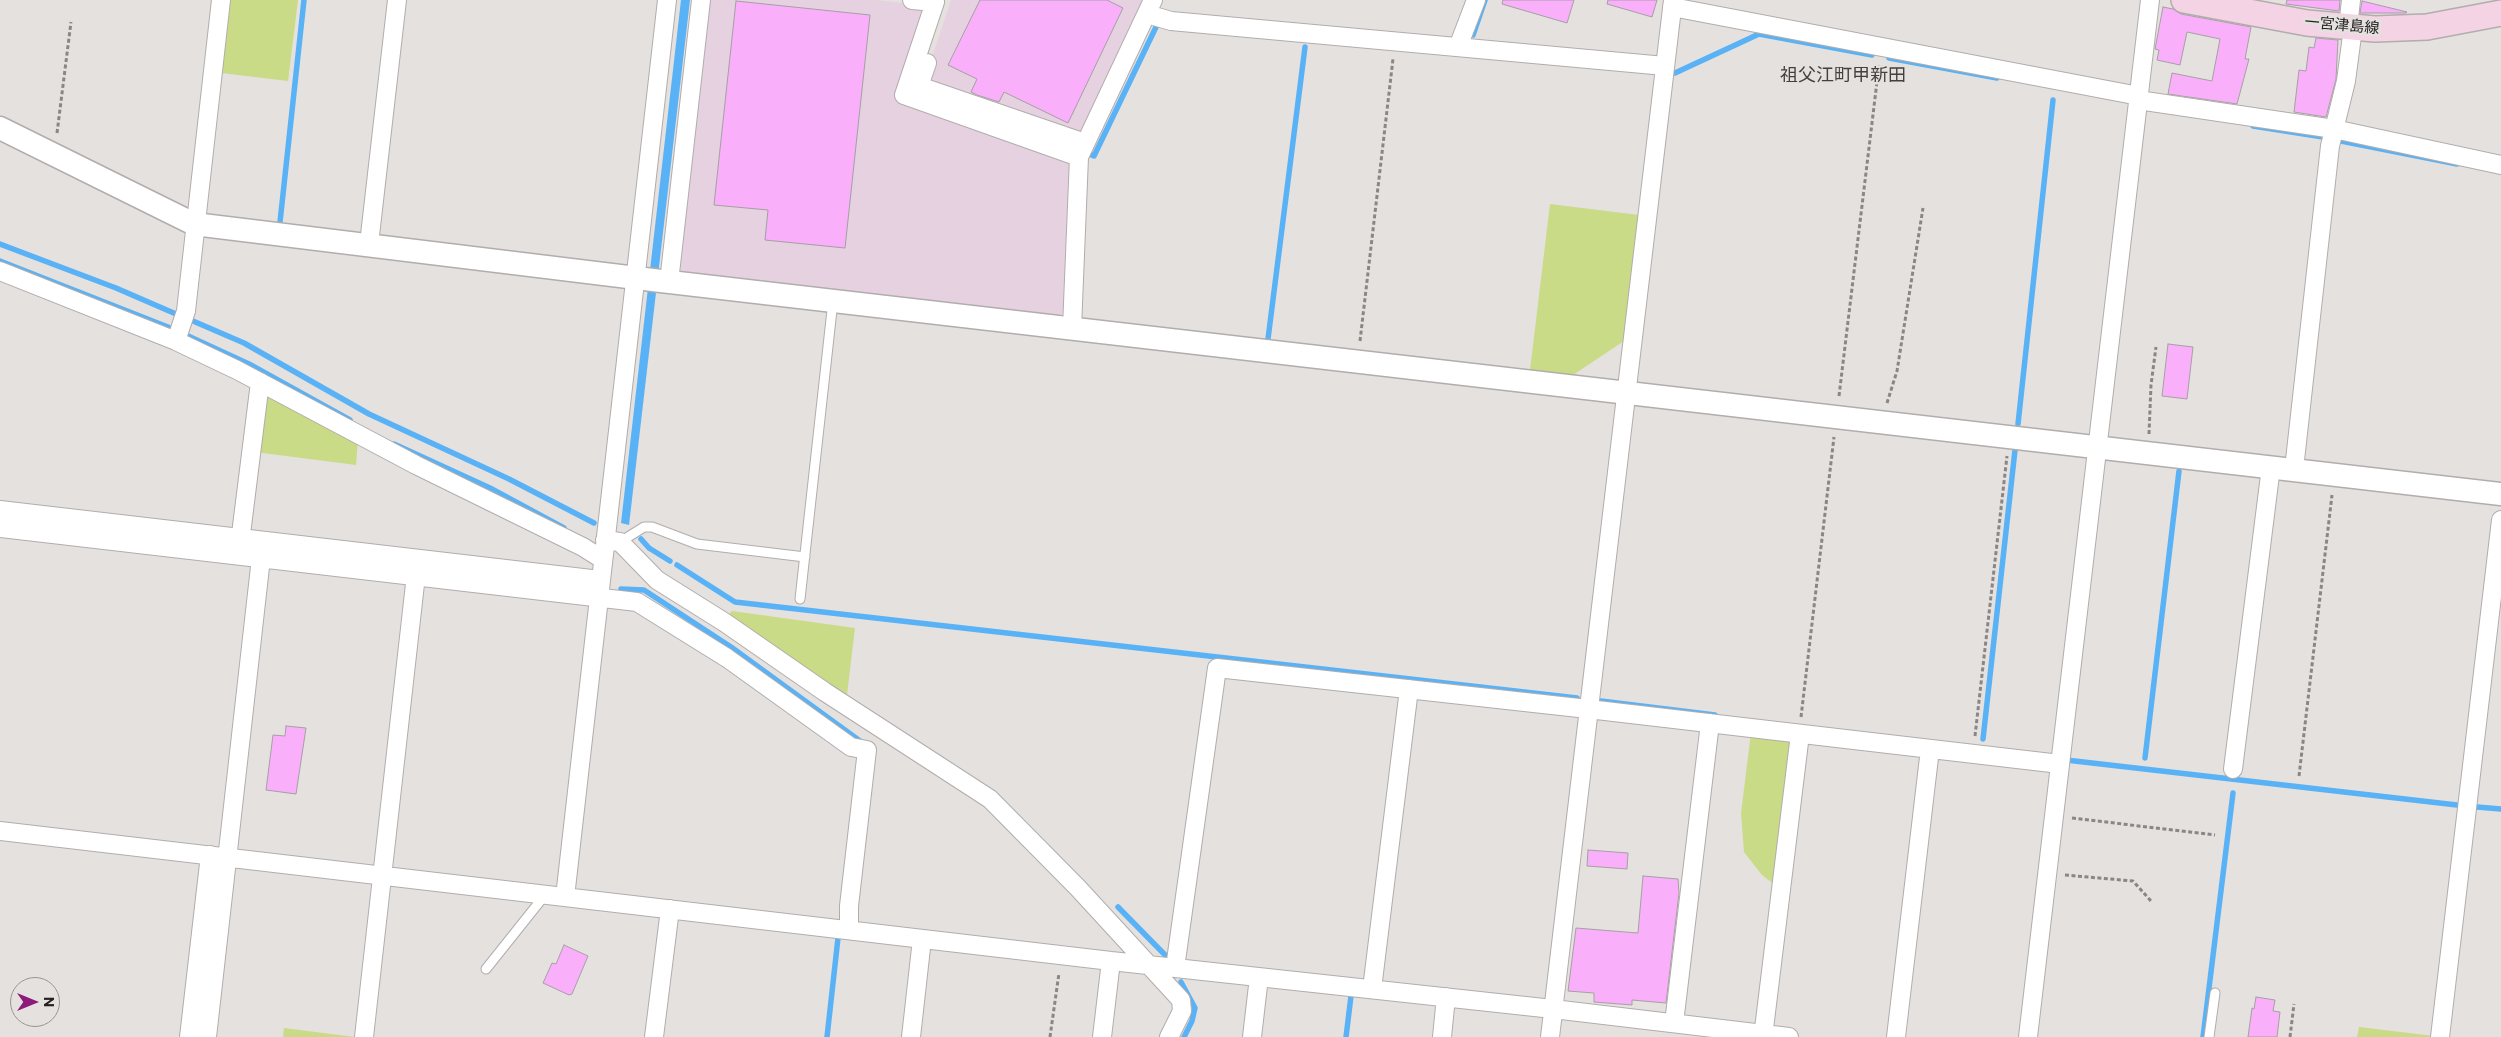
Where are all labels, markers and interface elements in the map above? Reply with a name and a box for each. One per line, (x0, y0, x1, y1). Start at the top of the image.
street label: 一宮津島線 (2304, 13, 2380, 37)
district label: 祖父江町甲新田 (1780, 64, 1906, 86)
north arrow (10, 977, 60, 1027)
text: N (41, 997, 58, 1007)

